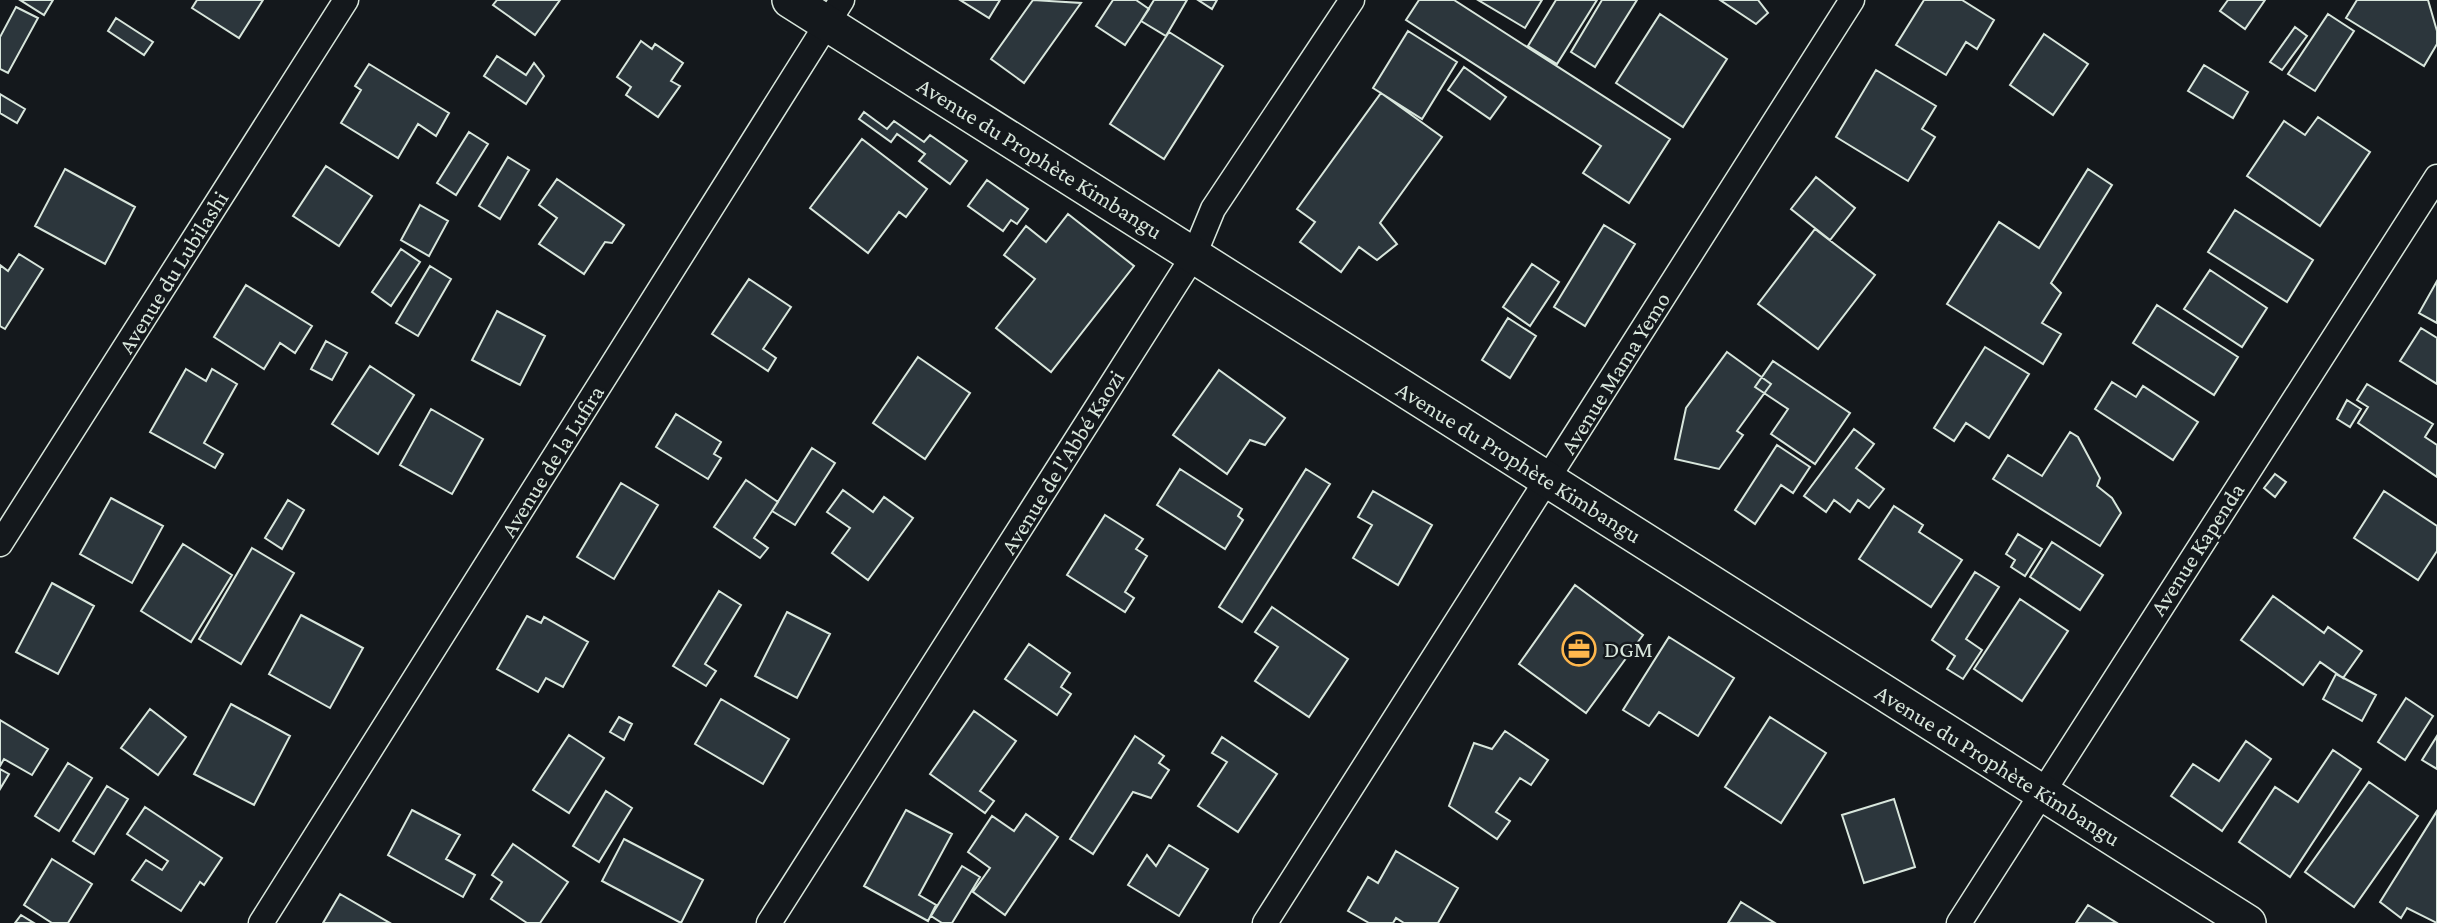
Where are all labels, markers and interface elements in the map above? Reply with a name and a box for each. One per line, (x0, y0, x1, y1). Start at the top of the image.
street label: Avenue du Prophète Kimbangu (913, 72, 1167, 244)
street label: Avenue du Lubilashi (113, 186, 233, 358)
street label: Avenue Mama Yemo (1555, 287, 1675, 459)
street label: Avenue de l'Abbé Kaozi (995, 365, 1129, 559)
street label: Avenue du Prophète Kimbangu (1392, 376, 1646, 548)
street label: Avenue de la Lufira (495, 380, 609, 542)
street label: Avenue Kapenda (2144, 477, 2250, 620)
office icon: DGM (1560, 630, 1598, 668)
place label: DGM (1604, 636, 1653, 662)
street label: Avenue du Prophète Kimbangu (1871, 679, 2125, 851)

